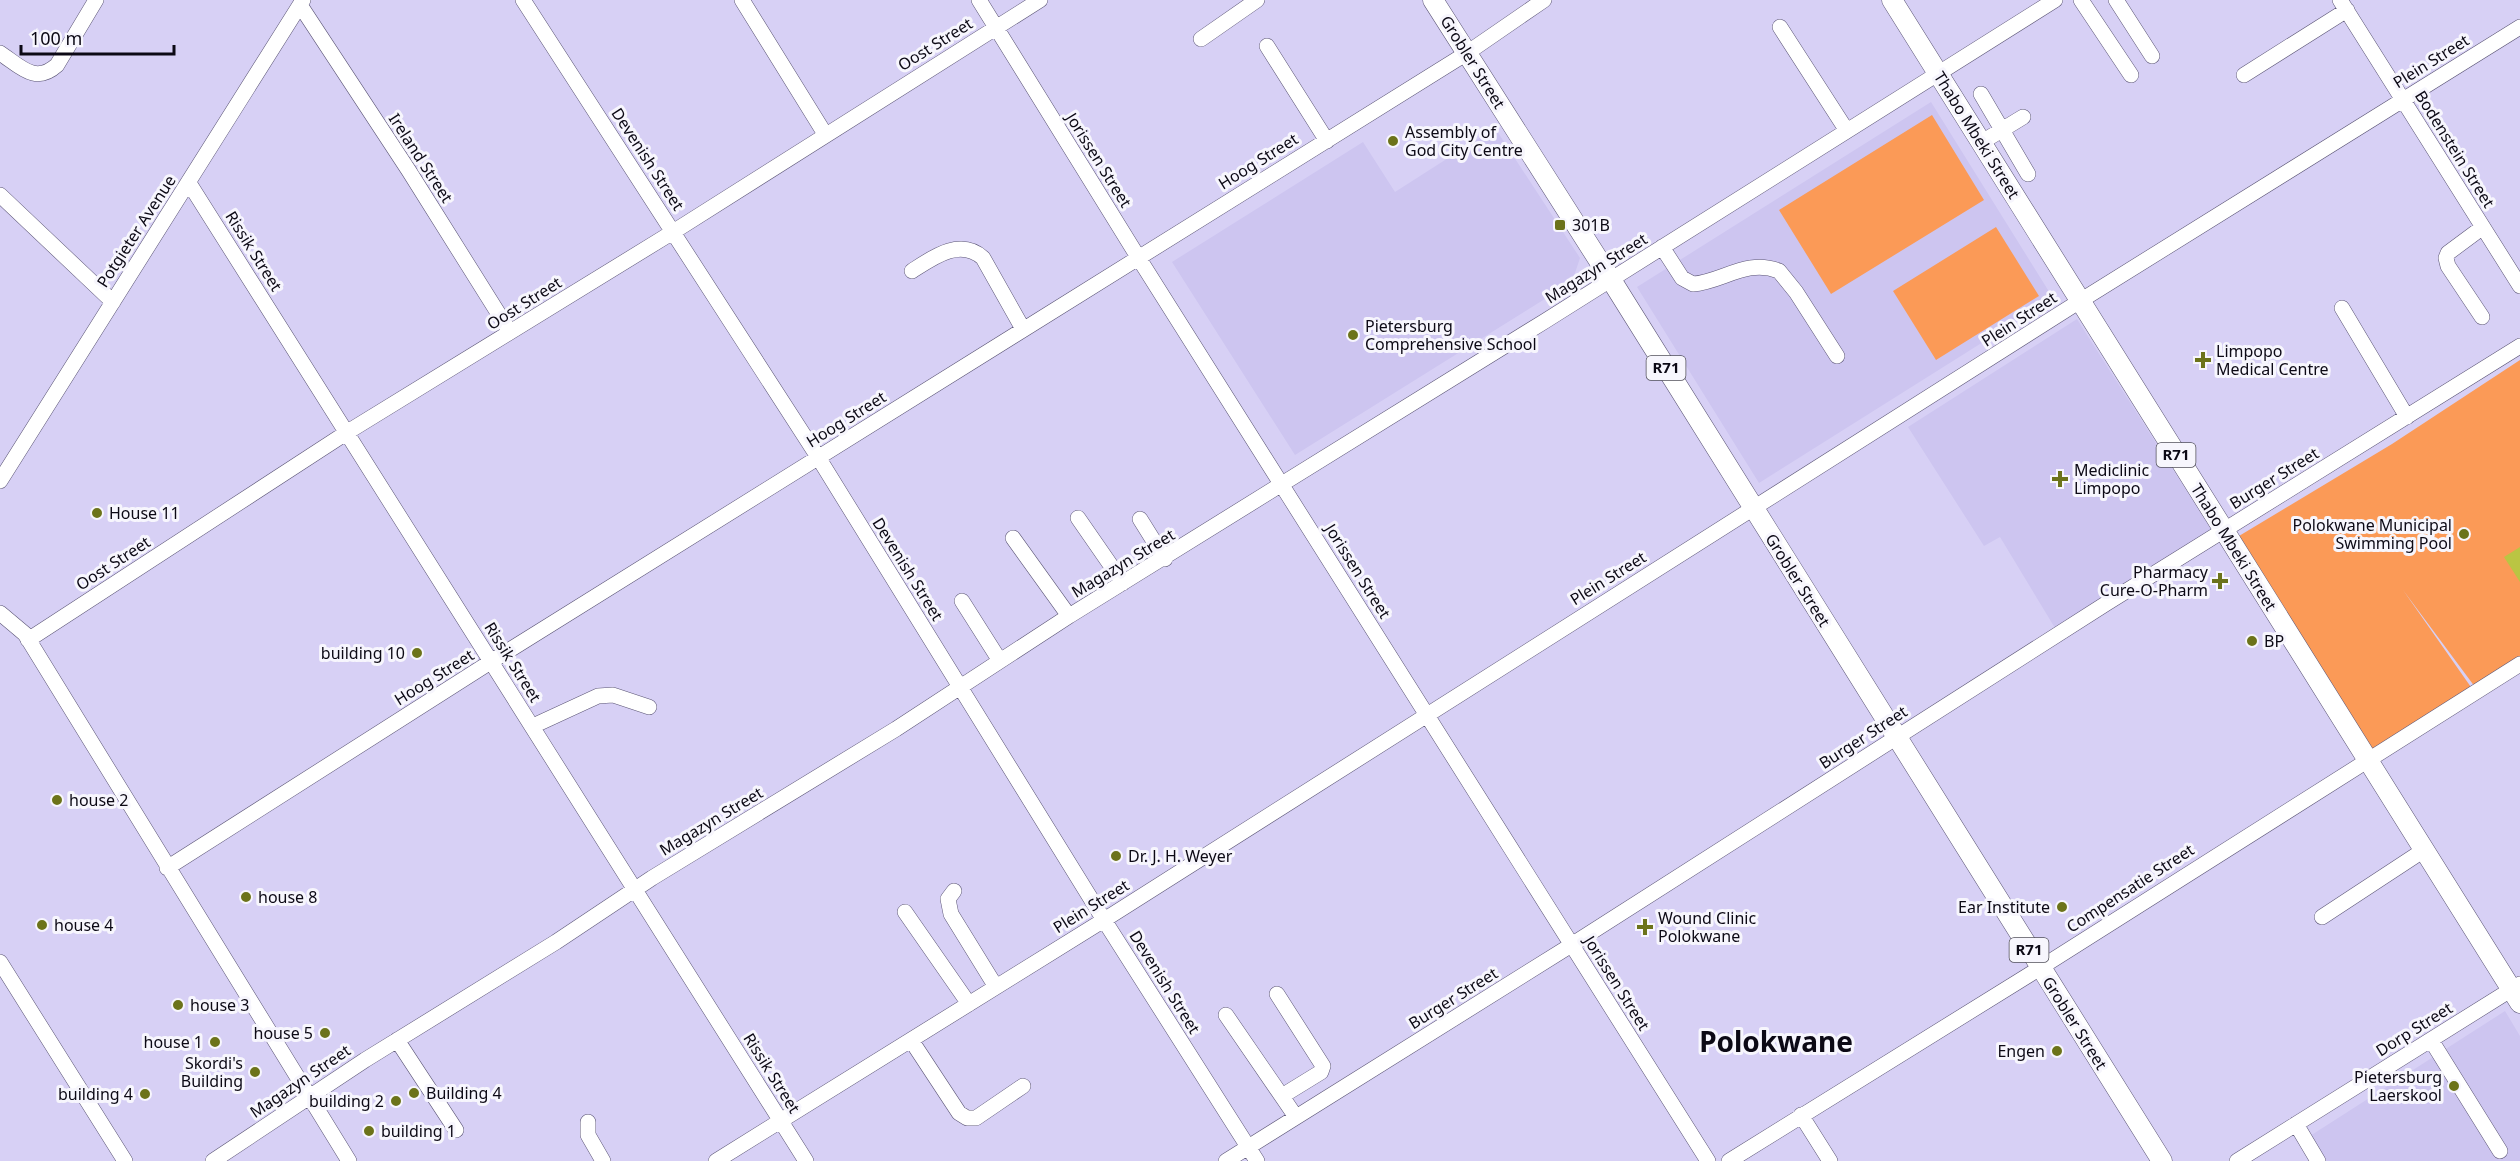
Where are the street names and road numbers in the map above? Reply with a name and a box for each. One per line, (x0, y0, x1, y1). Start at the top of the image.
street label: Grobler Street (1436, 11, 1511, 113)
street label: Oost Street (893, 12, 977, 76)
street label: Plein Street (2389, 29, 2473, 93)
street label: Thabo Mbeki Street (1929, 67, 2025, 203)
street label: Bodenstein Street (2410, 86, 2500, 212)
street label: Devenish Street (607, 104, 689, 215)
street label: Jorissen Street (1060, 107, 1137, 212)
street label: Ireland Street (384, 109, 458, 207)
street label: Hoog Street (1214, 128, 1302, 194)
street label: Potgieter Avenue (91, 171, 181, 291)
street label: Rissik Street (221, 207, 288, 296)
street label: Magazyn Street (1541, 228, 1651, 308)
street label: Oost Street (482, 271, 566, 335)
street label: Plein Street (1977, 286, 2061, 352)
road number: R71 (1646, 356, 1686, 380)
street label: Hoog Street (802, 386, 890, 452)
street label: Burger Street (2225, 442, 2323, 514)
road number: R71 (2156, 443, 2196, 467)
street label: Thabo Mbeki Street (2186, 479, 2282, 615)
street label: Devenish Street (867, 513, 949, 625)
street label: Jorissen Street (1319, 518, 1396, 623)
street label: Magazyn Street (1067, 523, 1179, 602)
street label: Grobler Street (1761, 529, 1836, 631)
street label: Oost Street (72, 531, 155, 595)
street label: Plein Street (1566, 546, 1650, 610)
street label: Rissik Street (480, 618, 547, 707)
street label: Hoog Street (390, 644, 478, 710)
street label: Burger Street (1815, 700, 1912, 774)
street label: Magazyn Street (655, 781, 767, 860)
street label: Compensatie Street (2062, 838, 2198, 938)
street label: Plein Street (1049, 874, 1133, 938)
street label: Devenish Street (1124, 926, 1206, 1038)
street label: Jorissen Street (1578, 930, 1655, 1035)
road number: R71 (2010, 938, 2048, 962)
street label: Burger Street (1404, 962, 1502, 1034)
street label: Grobler Street (2038, 972, 2113, 1074)
street label: Dorp Street (2371, 997, 2457, 1061)
street label: Rissik Street (739, 1029, 806, 1118)
street label: Magazyn Street (245, 1039, 355, 1123)

